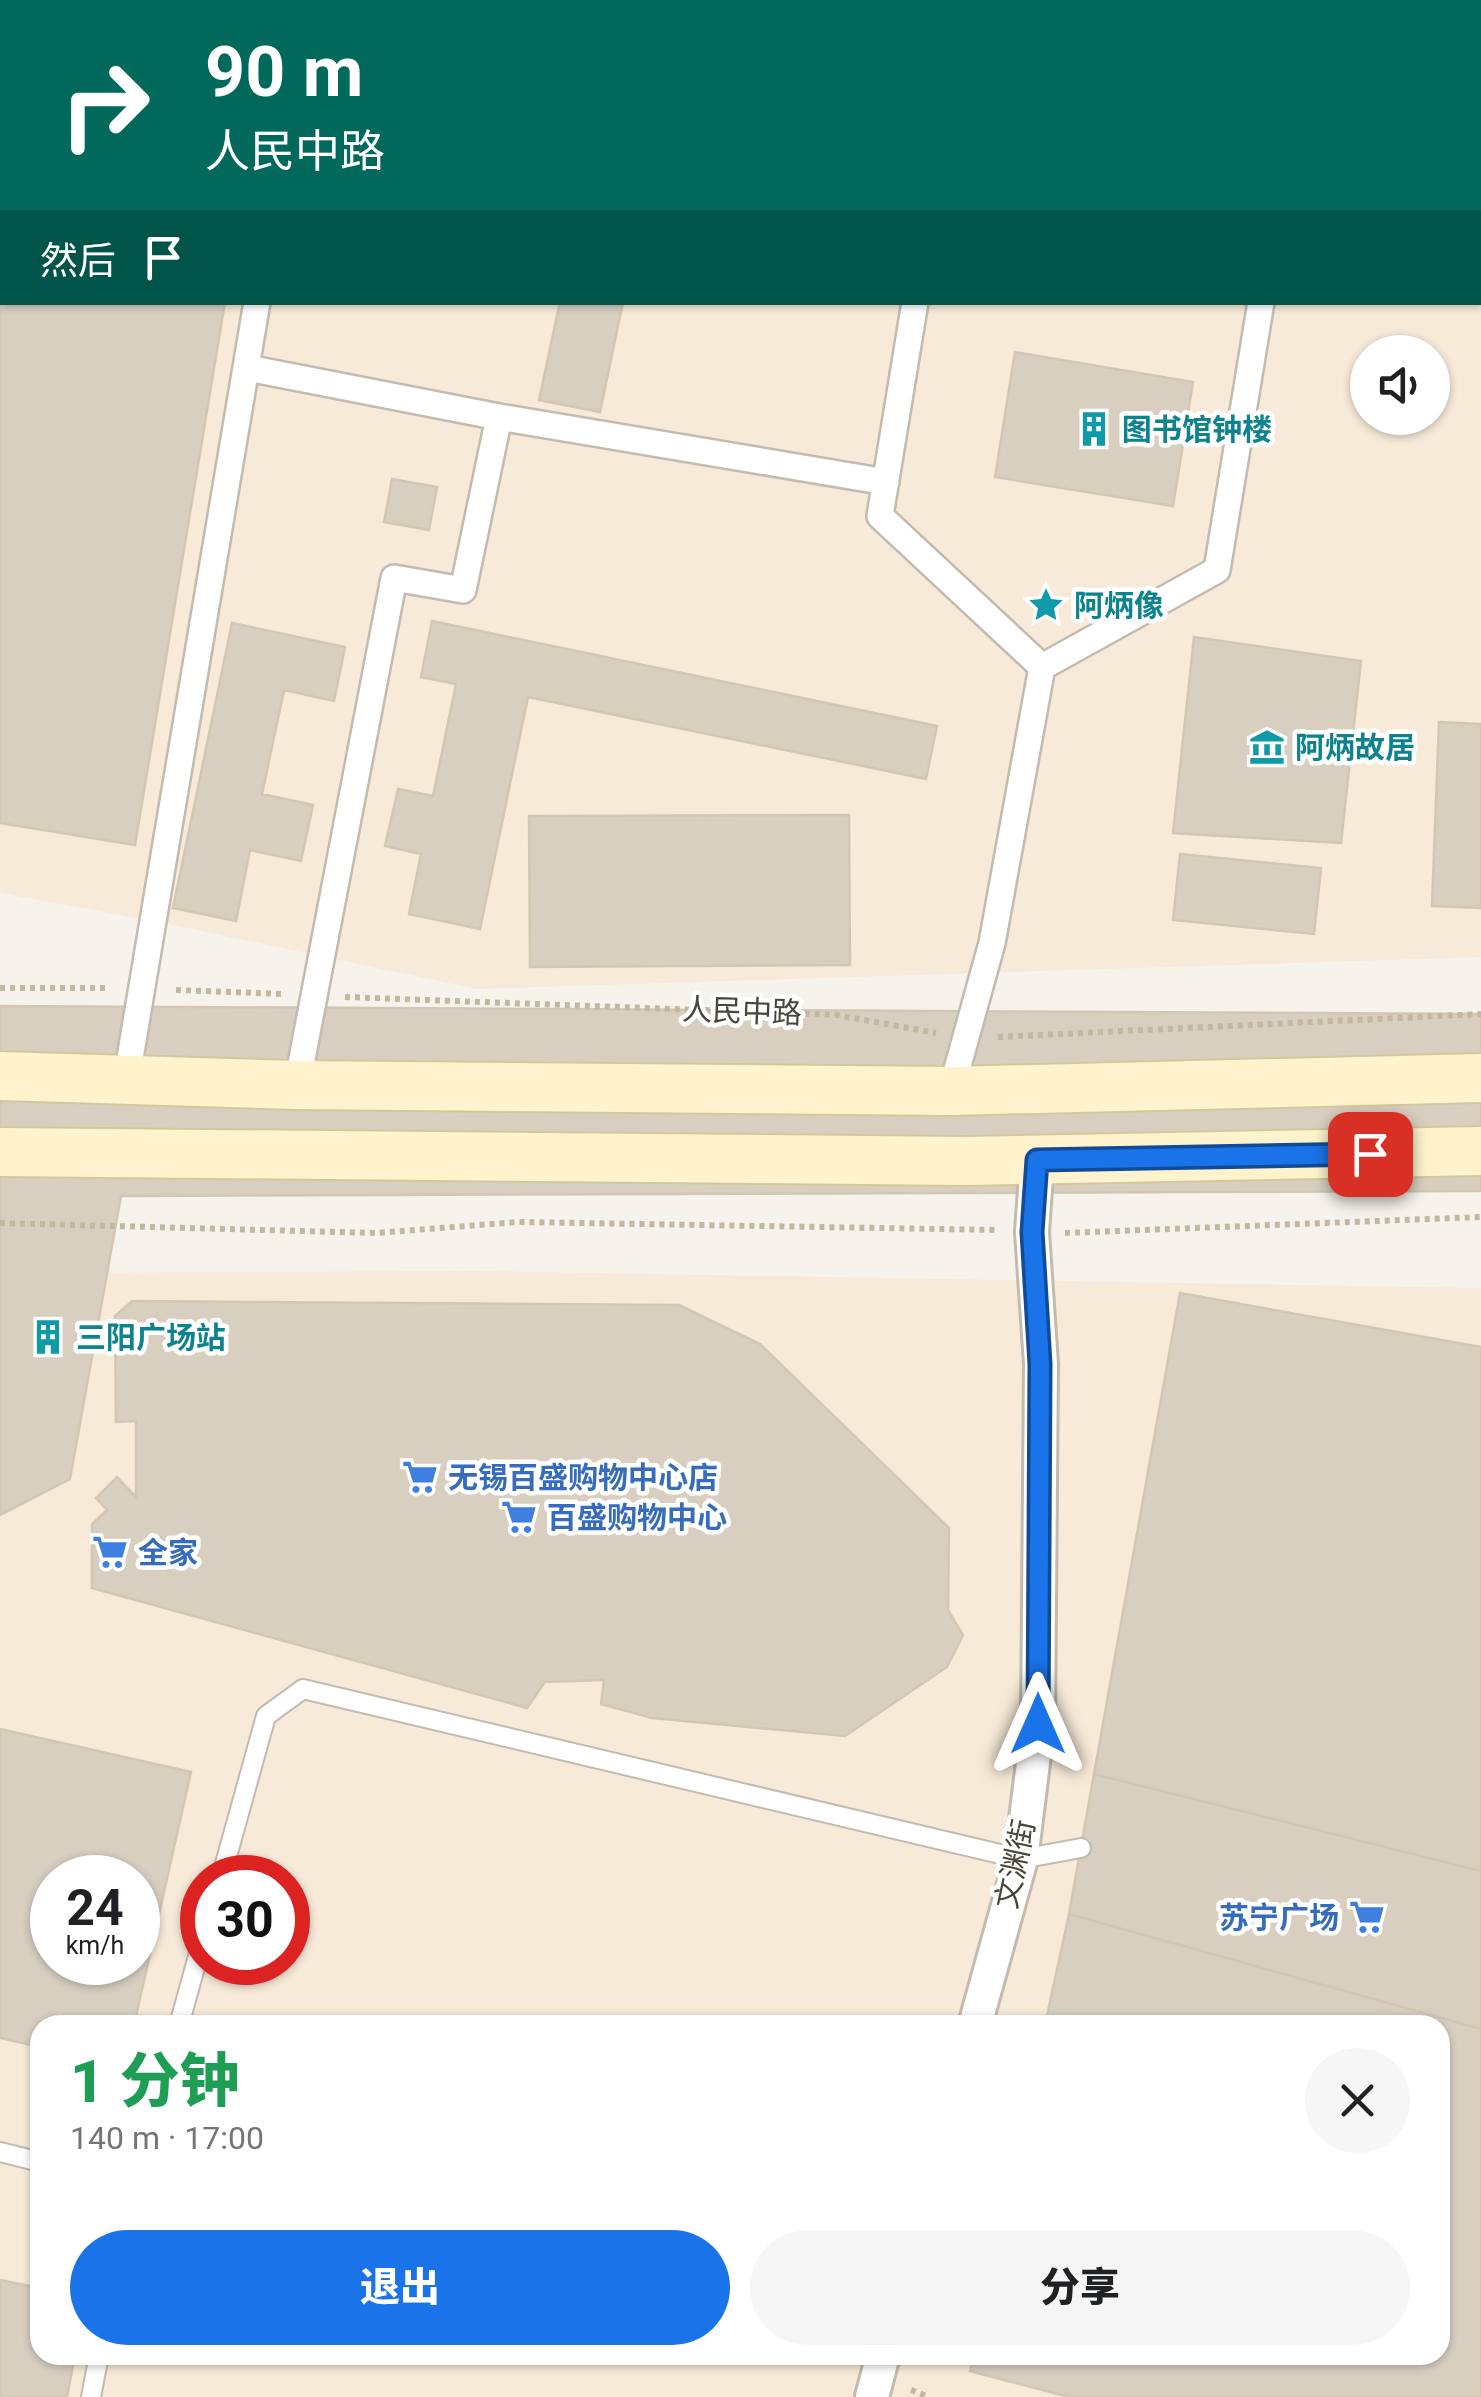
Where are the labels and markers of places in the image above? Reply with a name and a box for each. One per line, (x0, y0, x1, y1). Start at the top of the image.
building icon: 图书馆钟楼 (1075, 410, 1113, 448)
place label: 图书馆钟楼 (1122, 412, 1272, 447)
place icon: 阿炳像 (1027, 586, 1065, 624)
place label: 阿炳像 (1074, 588, 1164, 623)
museum icon: 阿炳故居 (1248, 728, 1286, 766)
place label: 阿炳故居 (1295, 730, 1415, 765)
pin (1328, 1112, 1413, 1197)
building icon: 三阳广场站 (29, 1318, 67, 1356)
place label: 三阳广场站 (76, 1320, 226, 1355)
supermarket icon: 无锡百盛购物中心店 (401, 1458, 439, 1496)
place label: 无锡百盛购物中心店 (448, 1460, 718, 1495)
supermarket icon: 百盛购物中心 (500, 1498, 538, 1536)
place label: 百盛购物中心 (547, 1500, 727, 1535)
supermarket icon: 全家 (91, 1533, 129, 1571)
place label: 全家 (138, 1535, 198, 1570)
supermarket icon: 苏宁广场 (1348, 1898, 1386, 1936)
place label: 苏宁广场 (1219, 1900, 1339, 1935)

